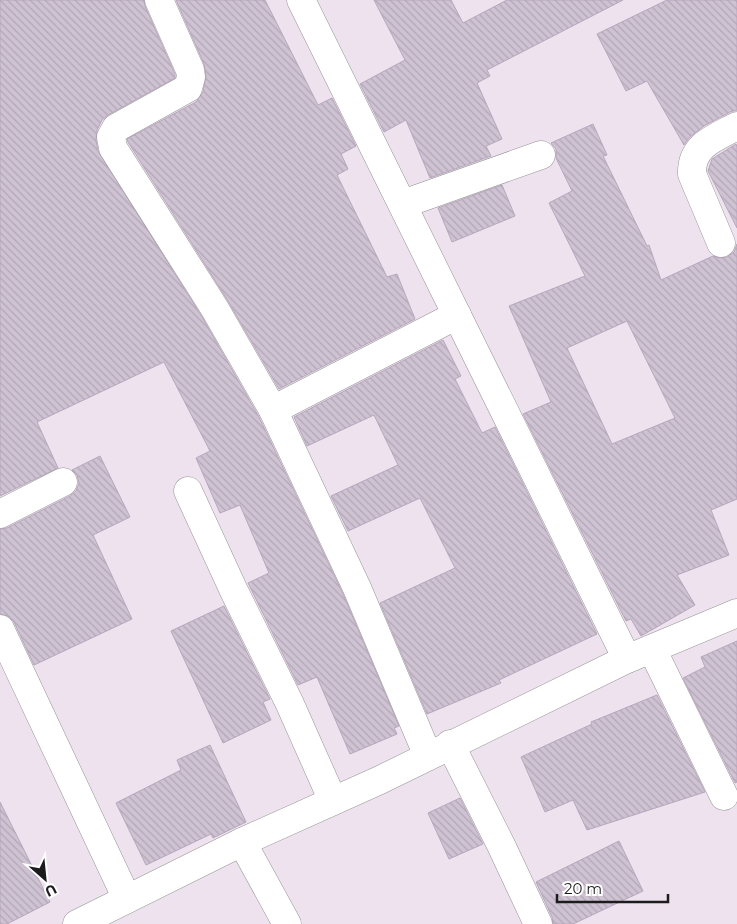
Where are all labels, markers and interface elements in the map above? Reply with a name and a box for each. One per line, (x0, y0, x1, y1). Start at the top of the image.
north arrow (20, 854, 70, 904)
scale bar (557, 872, 668, 904)
text: 20 m (564, 879, 602, 898)
text: U (42, 880, 60, 901)

